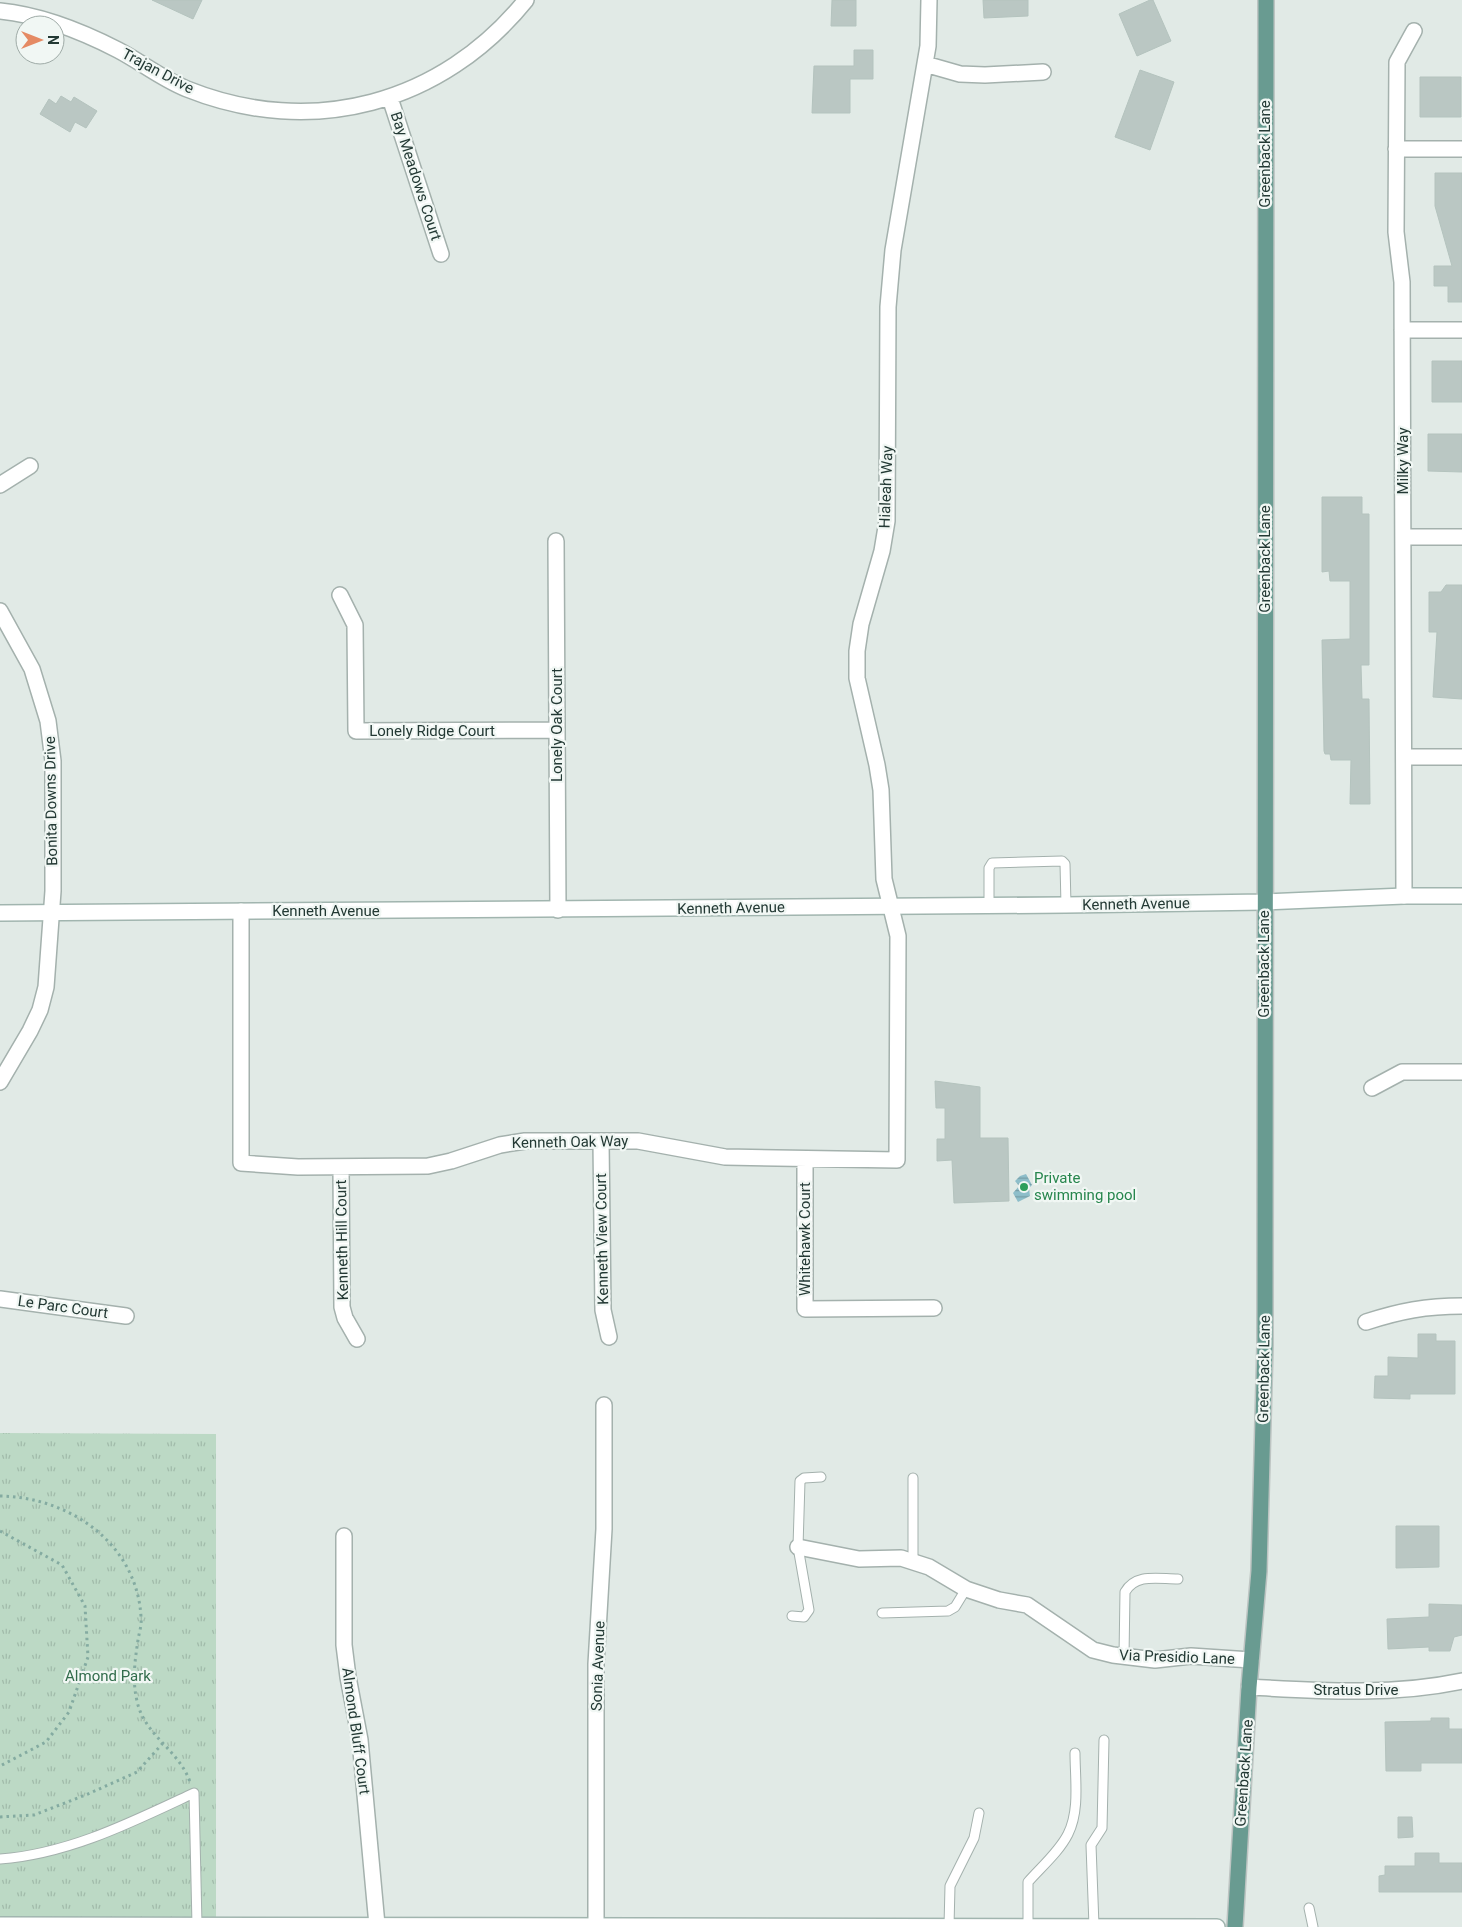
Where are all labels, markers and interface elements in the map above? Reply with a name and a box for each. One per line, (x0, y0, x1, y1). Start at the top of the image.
north arrow (15, 15, 65, 65)
text: N (45, 35, 61, 45)
street label: Trajan Drive (119, 45, 197, 97)
street label: Greenback Lane (1256, 100, 1274, 208)
street label: Bay Meadows Court (387, 109, 445, 243)
street label: Milky Way (1394, 427, 1412, 495)
street label: Hialeah Way (876, 445, 896, 529)
street label: Greenback Lane (1256, 505, 1274, 613)
street label: Lonely Oak Court (548, 668, 566, 782)
street label: Lonely Ridge Court (369, 722, 495, 740)
street label: Bonita Downs Drive (41, 736, 61, 866)
street label: Kenneth Avenue (1082, 894, 1190, 914)
street label: Kenneth Avenue (677, 898, 785, 918)
street label: Kenneth Avenue (272, 902, 380, 920)
street label: Greenback Lane (1255, 910, 1273, 1018)
street label: Kenneth Oak Way (512, 1132, 628, 1152)
place label: Private swimming pool (1034, 1169, 1136, 1204)
street label: Kenneth View Court (592, 1173, 612, 1305)
street label: Kenneth Hill Court (332, 1179, 352, 1301)
marker: Private swimming pool (1018, 1181, 1030, 1193)
street label: Whitehawk Court (796, 1182, 814, 1296)
street label: Le Parc Court (17, 1292, 109, 1322)
street label: Greenback Lane (1254, 1315, 1274, 1423)
street label: Sonia Avenue (587, 1621, 609, 1711)
street label: Via Presidio Lane (1119, 1646, 1235, 1668)
street label: Almond Bluff Court (338, 1666, 374, 1796)
park label: Almond Park (65, 1667, 151, 1685)
street label: Stratus Drive (1313, 1681, 1399, 1699)
street label: Greenback Lane (1231, 1719, 1257, 1827)

